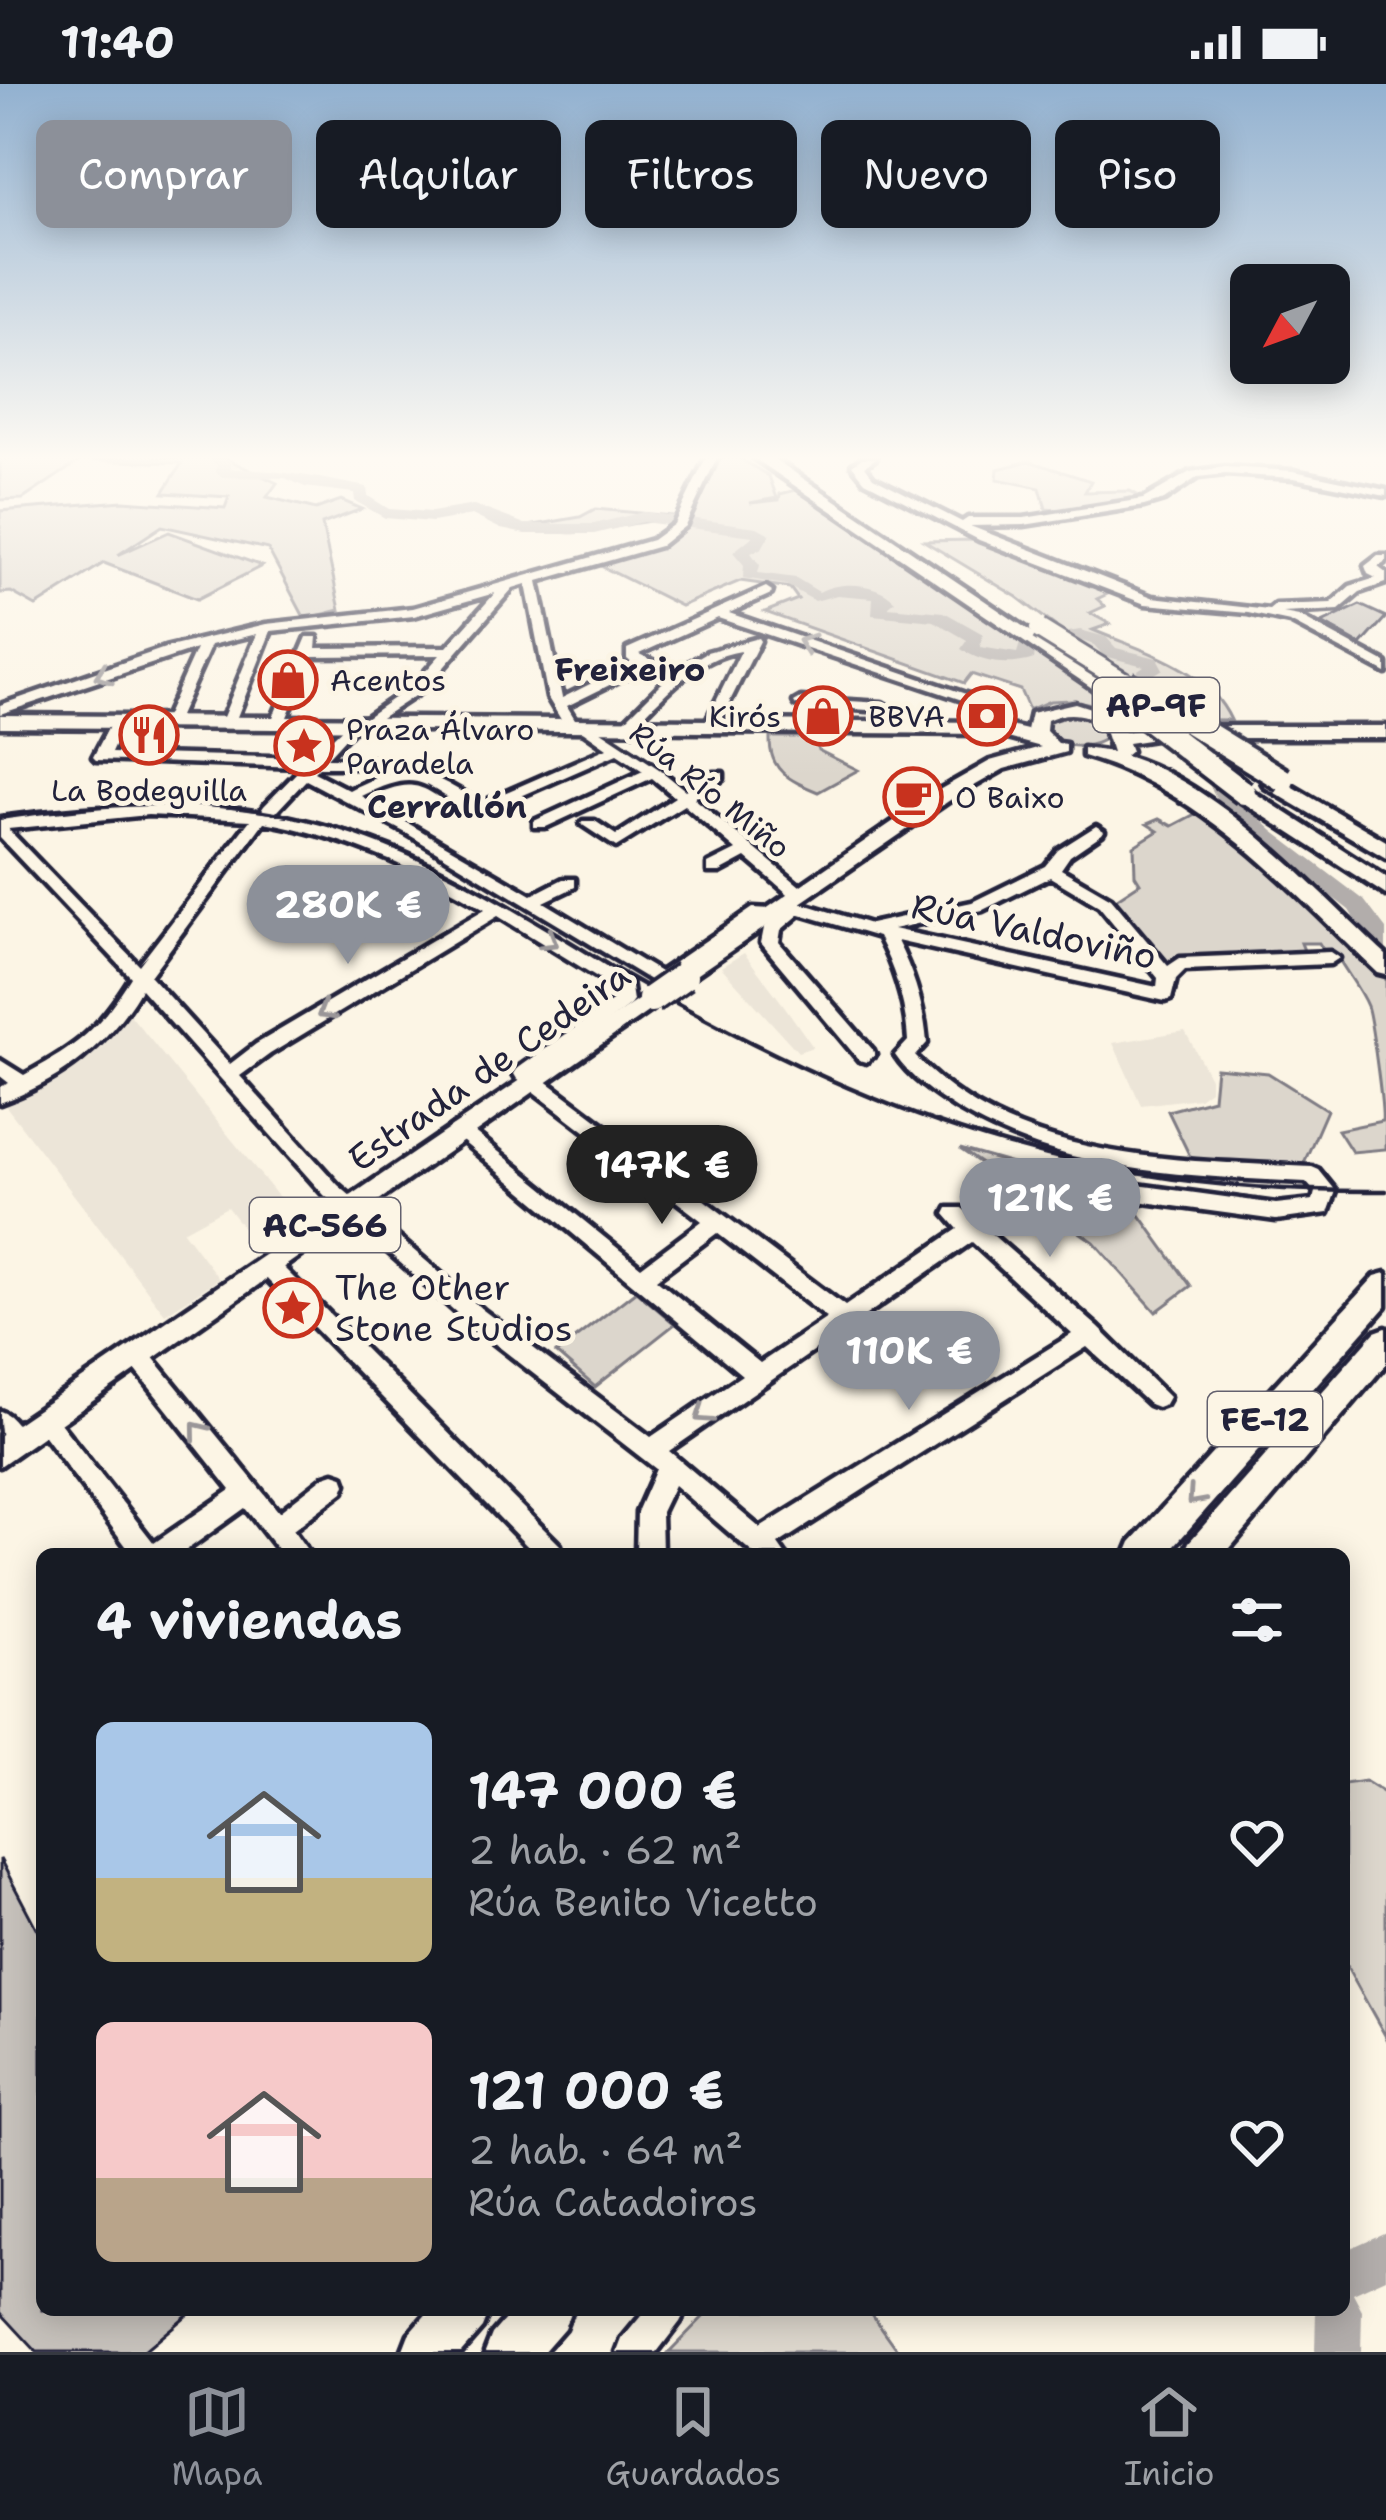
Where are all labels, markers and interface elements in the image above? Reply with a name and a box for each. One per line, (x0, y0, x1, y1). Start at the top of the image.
text: 11:40 (60, 12, 175, 72)
chip: Comprar (36, 120, 292, 228)
chip: Alquilar (316, 120, 561, 228)
chip: Filtros (585, 120, 797, 228)
chip: Nuevo (821, 120, 1031, 228)
chip: Piso (1055, 120, 1220, 228)
north arrow (1230, 264, 1350, 384)
map controls (1230, 264, 1350, 384)
one-way arrow (797, 632, 818, 657)
district label: Freixeiro (554, 647, 706, 692)
shop icon: Acentos (257, 649, 319, 711)
place label: Acentos (330, 660, 446, 701)
one-way arrow (93, 661, 114, 685)
road number: AP-9F (1093, 678, 1219, 732)
shop icon: Kirós (792, 685, 854, 747)
bank icon: BBVA (956, 685, 1018, 747)
place label: Kirós (709, 696, 781, 737)
place label: BBVA (869, 696, 945, 737)
restaurant icon: La Bodeguilla (118, 704, 180, 766)
place label: Praza Álvaro Paradela (346, 709, 534, 784)
street label: Rúa Río Miño (621, 712, 799, 868)
place icon: Praza Álvaro Paradela (273, 715, 335, 777)
cafe icon: O Baixo (882, 766, 944, 828)
place label: La Bodeguilla (51, 770, 247, 811)
place label: O Baixo (955, 777, 1065, 818)
district label: Cerrallón (367, 784, 527, 829)
pin: 280K € (250, 865, 446, 967)
text: 280K € (274, 878, 422, 930)
street label: Rúa Valdoviño (907, 881, 1161, 981)
one-way arrow (537, 926, 559, 949)
street label: Estrada de Cedeira (338, 951, 640, 1183)
one-way arrow (316, 998, 338, 1021)
pin: 147K € (564, 1125, 760, 1227)
text: 147K € (593, 1138, 731, 1190)
pin: 121K € (952, 1158, 1148, 1260)
text: 121K € (986, 1171, 1114, 1223)
road number: AC-566 (250, 1198, 400, 1252)
place label: The Other Stone Studios (335, 1263, 573, 1353)
place icon: The Other Stone Studios (262, 1277, 324, 1339)
pin: 110K € (811, 1311, 1007, 1413)
text: 110K € (845, 1324, 973, 1376)
road number: FE-12 (1208, 1392, 1322, 1446)
one-way arrow (694, 1401, 716, 1423)
one-way arrow (191, 1422, 212, 1444)
one-way arrow (1188, 1483, 1210, 1504)
text: 4 viviendas (96, 1586, 402, 1654)
icon: filters (1224, 1587, 1290, 1653)
text: 147 000 € (468, 1756, 737, 1824)
icon: home (192, 1770, 336, 1914)
icon: heart (1224, 1809, 1290, 1875)
text: 2 hab. · 62 m² (468, 1824, 742, 1876)
text: Rúa Benito Vicetto (468, 1876, 818, 1928)
text: 121 000 € (468, 2056, 724, 2124)
icon: home (192, 2070, 336, 2214)
icon: heart (1224, 2109, 1290, 2175)
text: 2 hab. · 64 m² (468, 2124, 743, 2176)
text: Rúa Catadoiros (468, 2176, 758, 2228)
tab: Mapa (171, 2379, 263, 2496)
tab: Guardados (605, 2379, 781, 2496)
tab: Inicio (1124, 2379, 1215, 2496)

